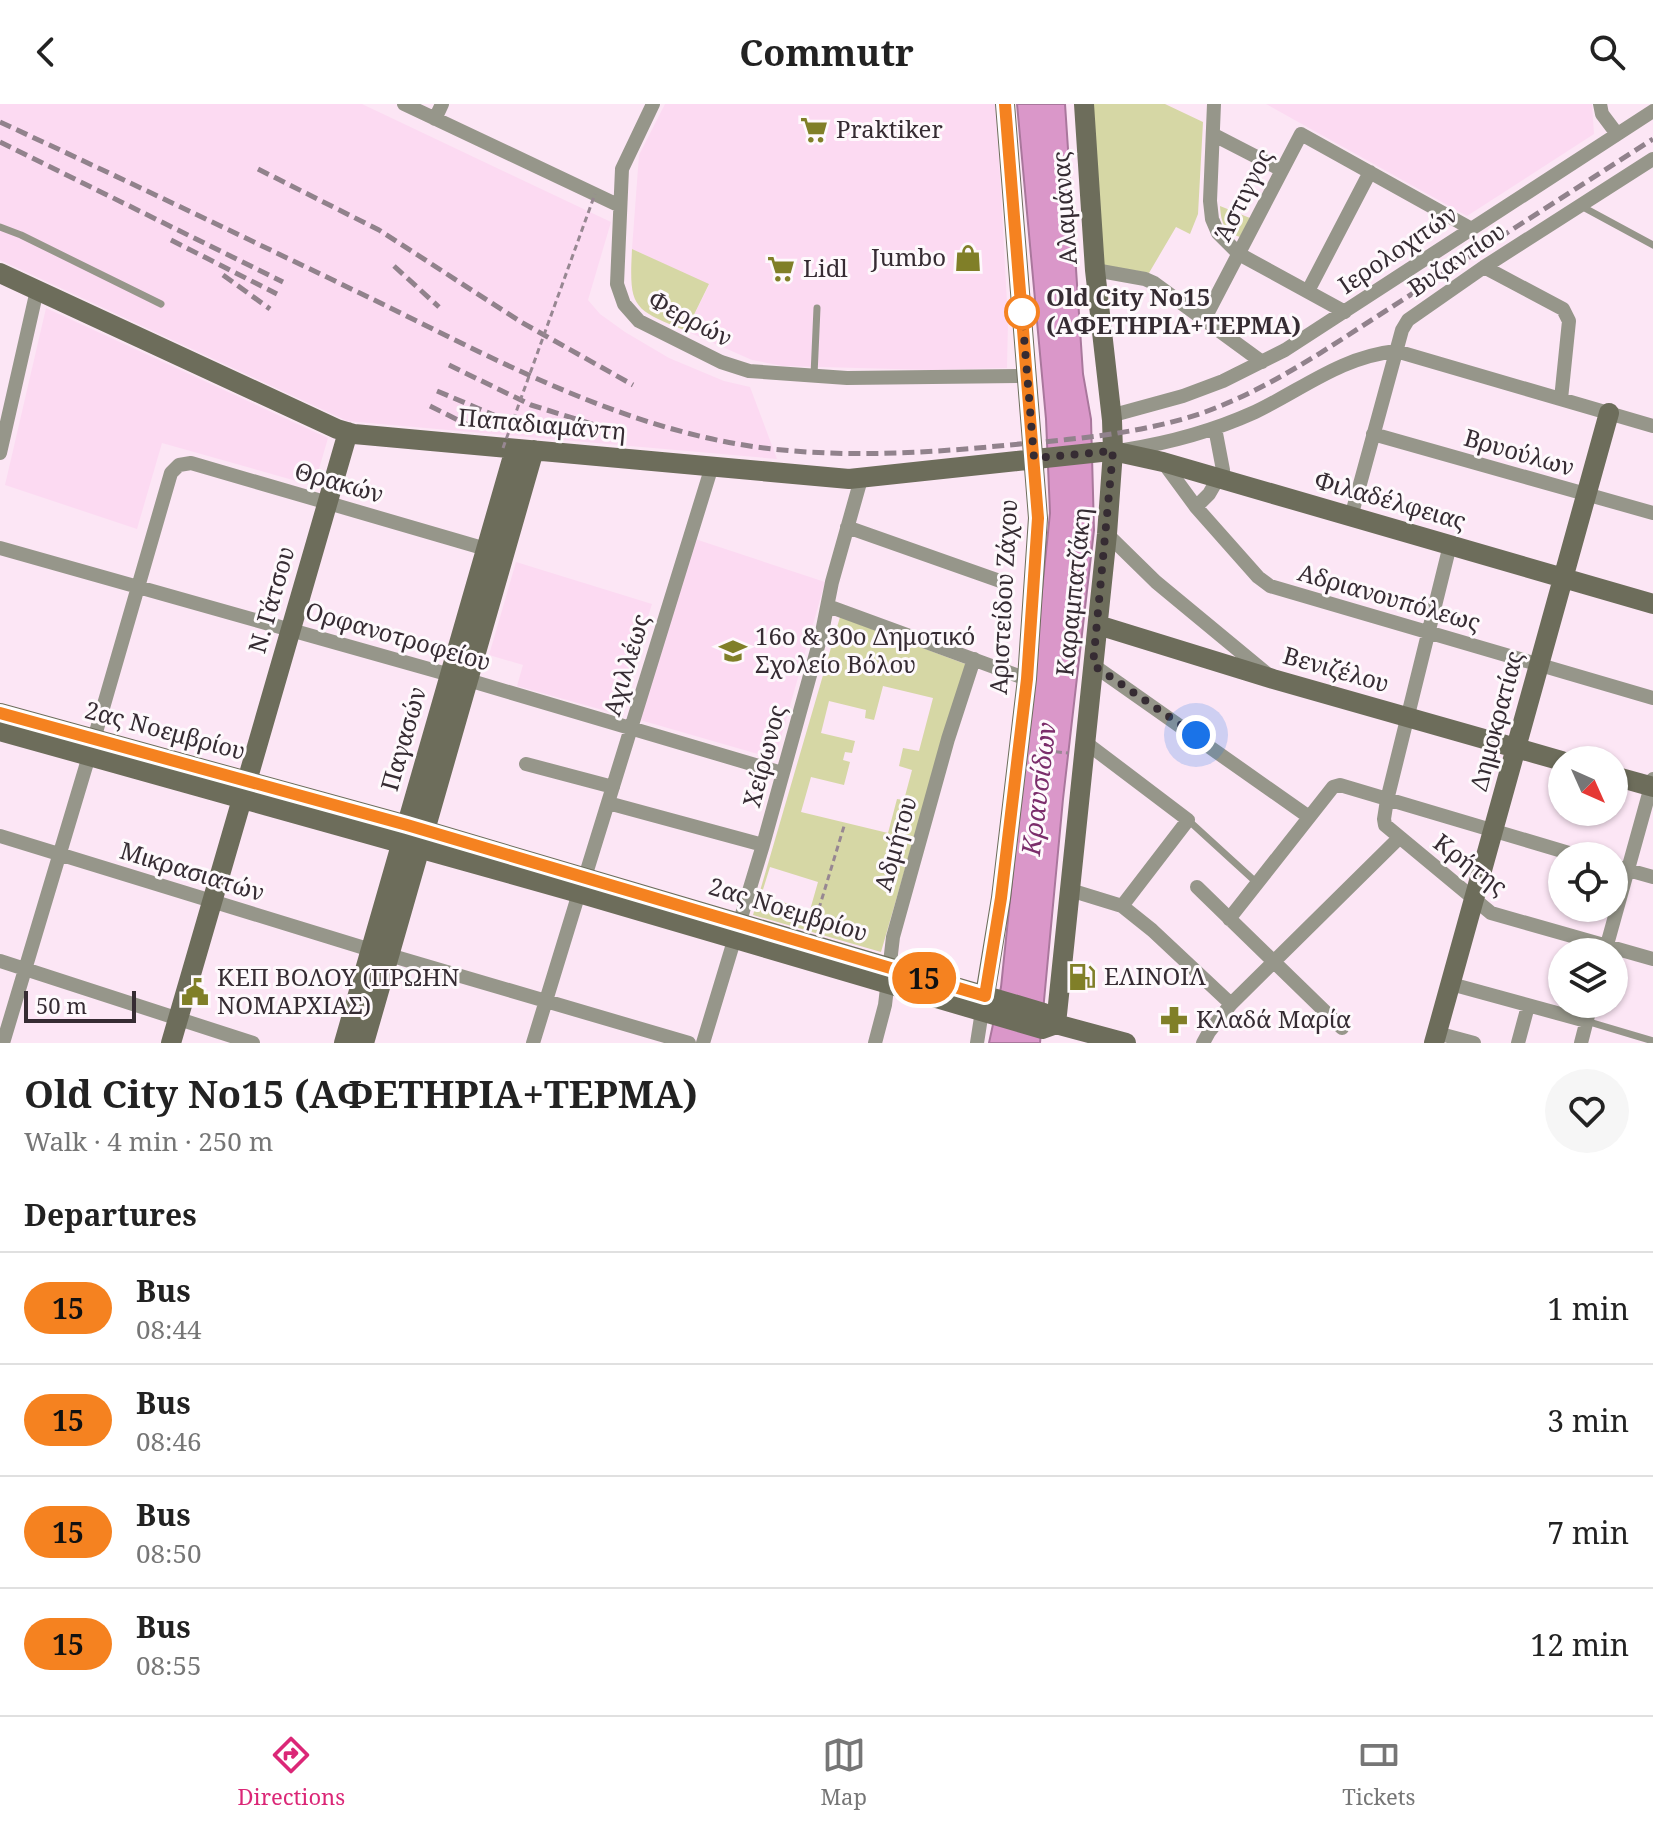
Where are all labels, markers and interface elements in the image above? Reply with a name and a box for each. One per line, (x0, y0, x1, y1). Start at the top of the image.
text: Commutr (739, 28, 914, 77)
icon: back (24, 30, 68, 74)
icon: search (1585, 30, 1629, 74)
place label: Praktiker (836, 112, 943, 145)
supermarket icon: Praktiker (799, 115, 829, 145)
street label: Άστιγγος (1205, 142, 1280, 246)
street label: Αλαμάνας (1043, 150, 1084, 266)
street label: Ιερολοχιτών (1331, 197, 1463, 301)
street label: Βυζαντίου (1401, 214, 1511, 303)
place label: Jumbo (870, 240, 946, 273)
shop icon: Jumbo (953, 243, 983, 273)
place label: Lidl (803, 251, 848, 284)
supermarket icon: Lidl (766, 254, 796, 284)
place label: Old City Νο15 (ΑΦΕΤΗΡΙΑ+ΤΕΡΜΑ) (1046, 280, 1301, 341)
street label: Φερρών (643, 282, 738, 354)
marker: Old City Νο15 (ΑΦΕΤΗΡΙΑ+ΤΕΡΜΑ) (1005, 295, 1039, 329)
street label: Παπαδιαμάντη (457, 400, 628, 447)
street label: Βρυούλων (1460, 420, 1578, 483)
street label: Θρακών (291, 453, 388, 510)
street label: Φιλαδέλφειας (1311, 462, 1470, 537)
street label: Αριστείδου Ζάχου (981, 498, 1024, 695)
street label: Καραμπατζάκη (1047, 506, 1098, 678)
street label: Ν. Γάτσου (240, 542, 302, 657)
street label: Αδριανουπόλεως (1294, 555, 1484, 638)
street label: Ορφανοτροφείου (302, 593, 495, 678)
street label: Αχιλλέως (594, 610, 657, 720)
place label: 16ο & 30ο Δημοτικό Σχολείο Βόλου (755, 619, 975, 680)
school or university icon: 16ο & 30ο Δημοτικό Σχολείο Βόλου (718, 636, 748, 666)
street label: Βενιζέλου (1280, 638, 1393, 699)
street label: Δημοκρατίας (1461, 647, 1530, 794)
street label: Παγασών (372, 683, 433, 794)
street label: 2ας Νοεμβρίου (82, 692, 249, 767)
street label: Χείρωνος (734, 701, 793, 810)
your location (1176, 715, 1216, 755)
water label: Κραυσίδων (1012, 720, 1064, 859)
north arrow (1548, 746, 1628, 826)
map controls (1548, 746, 1628, 1018)
street label: Αδμήτου (865, 792, 924, 895)
street label: Κρήτης (1427, 825, 1514, 902)
street label: Μικρασιατών (116, 833, 269, 908)
button: locate (1548, 842, 1628, 922)
street label: 2ας Νοεμβρίου (705, 869, 872, 948)
button: layers (1548, 938, 1628, 1018)
line badge: 15 (888, 952, 960, 1004)
text: 15 (908, 959, 940, 997)
place label: ΕΛΙΝΟΙΛ (1104, 959, 1206, 992)
place label: ΚΕΠ ΒΟΛΟΥ (ΠΡΩΗΝ ΝΟΜΑΡΧΙΑΣ) (217, 960, 459, 1021)
fuel station icon: ΕΛΙΝΟΙΛ (1067, 962, 1097, 992)
public building icon: ΚΕΠ ΒΟΛΟΥ (ΠΡΩΗΝ ΝΟΜΑΡΧΙΑΣ) (180, 977, 210, 1007)
scale bar (24, 987, 136, 1023)
text: 50 m (36, 990, 87, 1020)
place label: Κλαδά Μαρία (1196, 1002, 1351, 1035)
pharmacy icon: Κλαδά Μαρία (1159, 1005, 1189, 1035)
text: Old City Νο15 (ΑΦΕΤΗΡΙΑ+ΤΕΡΜΑ) (24, 1067, 698, 1119)
button: heart (1545, 1069, 1629, 1153)
text: Walk · 4 min · 250 m (24, 1123, 273, 1159)
text: Departures (24, 1194, 197, 1235)
text: Bus (136, 1270, 191, 1311)
text: 1 min (1547, 1288, 1629, 1329)
text: 15 (52, 1289, 84, 1327)
text: 08:44 (136, 1311, 202, 1347)
text: Bus (136, 1382, 191, 1423)
text: 3 min (1547, 1400, 1629, 1441)
text: 15 (52, 1401, 84, 1439)
text: 08:46 (136, 1423, 202, 1459)
text: Bus (136, 1494, 191, 1535)
text: 7 min (1547, 1512, 1629, 1553)
text: 15 (52, 1513, 84, 1551)
text: 08:50 (136, 1535, 202, 1571)
text: Bus (136, 1606, 191, 1647)
text: 12 min (1530, 1624, 1629, 1665)
text: 15 (52, 1625, 84, 1663)
text: 08:55 (136, 1647, 202, 1683)
tab: Directions (238, 1733, 345, 1811)
tab: Map (820, 1733, 867, 1811)
tab: Tickets (1342, 1733, 1415, 1811)

